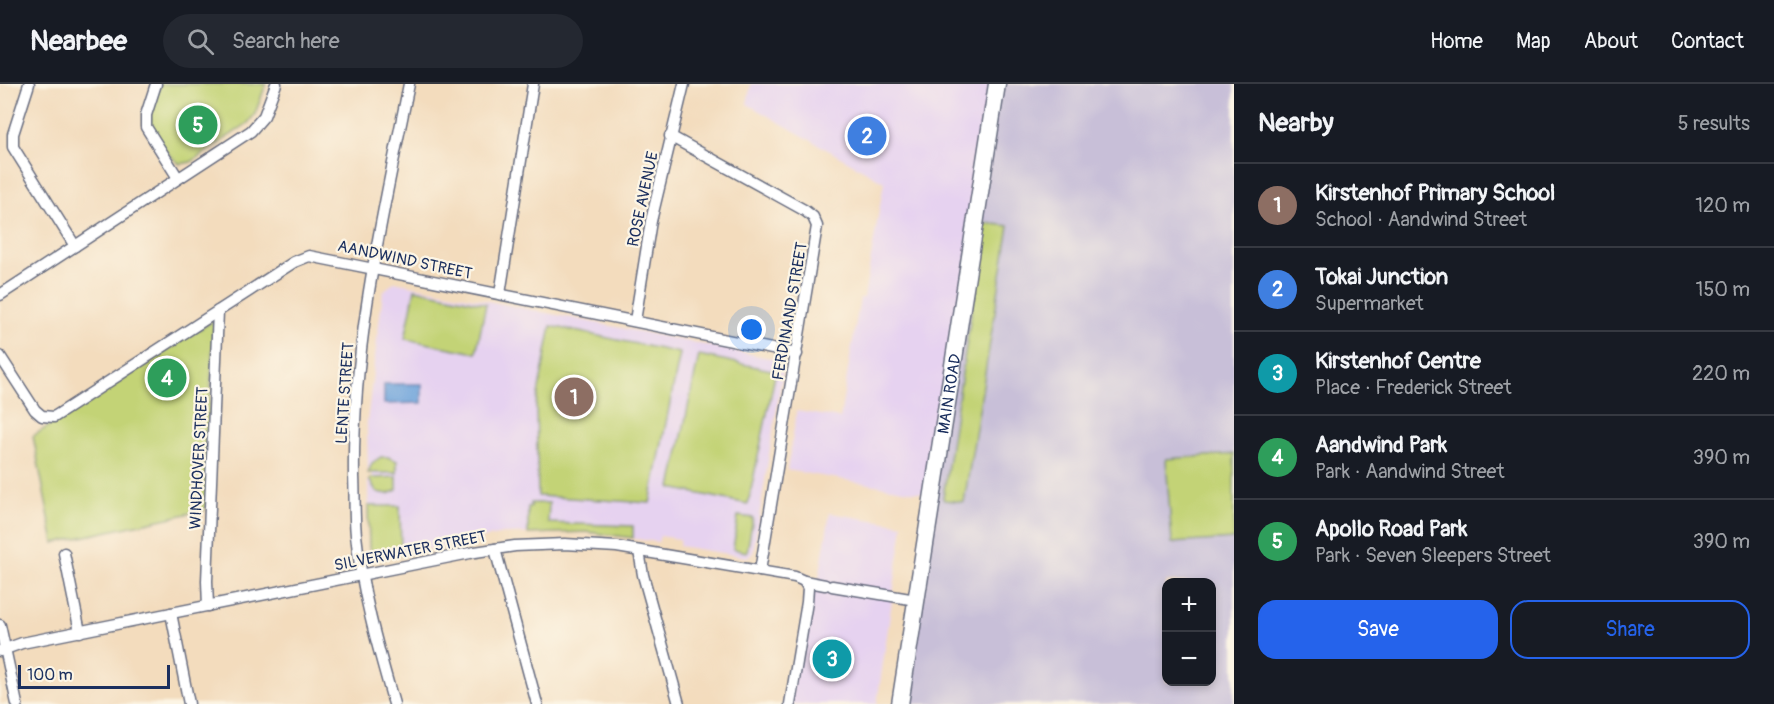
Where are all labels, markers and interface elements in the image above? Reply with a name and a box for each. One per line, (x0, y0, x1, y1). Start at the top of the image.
search box (163, 14, 583, 68)
text: Nearbee (30, 24, 127, 59)
icon: search (184, 25, 217, 58)
text: Search here (232, 27, 340, 55)
text: Home (1430, 28, 1483, 55)
text: Map (1516, 28, 1551, 55)
text: About (1584, 28, 1638, 55)
text: Contact (1671, 28, 1744, 55)
pin: 5 (178, 102, 218, 147)
text: Nearby (1258, 107, 1334, 139)
text: 5 results (1678, 111, 1750, 136)
pin: 2 (848, 113, 886, 158)
street label: ROSE AVENUE (623, 150, 663, 249)
text: Kirstenhof Primary School (1315, 179, 1555, 207)
text: 1 (1274, 193, 1281, 218)
text: 120 m (1695, 193, 1750, 218)
text: School · Aandwind Street (1315, 207, 1527, 232)
street label: AANDWIND STREET (336, 236, 474, 284)
street label: FERDINAND STREET (768, 240, 812, 382)
text: Tokai Junction (1315, 263, 1448, 291)
text: 2 (1272, 277, 1283, 302)
text: 150 m (1696, 277, 1750, 302)
text: Supermarket (1315, 291, 1424, 316)
your location (737, 315, 766, 344)
street label: LENTE STREET (331, 341, 359, 445)
text: Kirstenhof Centre (1315, 347, 1481, 375)
street label: MAIN ROAD (933, 353, 966, 435)
pin: 4 (148, 356, 186, 400)
text: 3 (1272, 361, 1283, 386)
text: 220 m (1692, 361, 1750, 386)
pin: 1 (554, 374, 594, 420)
text: Place · Frederick Street (1315, 375, 1512, 400)
street label: WINDHOVER STREET (185, 386, 213, 530)
text: Aandwind Park (1315, 431, 1447, 459)
text: 4 (1272, 445, 1283, 470)
text: 390 m (1693, 445, 1750, 470)
text: Park · Aandwind Street (1315, 459, 1505, 484)
text: Apollo Road Park (1315, 515, 1467, 543)
street label: SILVERWATER STREET (332, 526, 488, 576)
text: 5 (1272, 529, 1283, 554)
text: 390 m (1693, 529, 1750, 554)
text: Park · Seven Sleepers Street (1315, 543, 1551, 568)
map controls (1162, 578, 1216, 686)
button: + (1162, 578, 1216, 632)
button: Save (1258, 600, 1498, 659)
button: Share (1510, 600, 1750, 659)
button: − (1162, 632, 1216, 686)
pin: 3 (812, 636, 852, 682)
scale bar (18, 662, 170, 690)
text: 100 m (27, 665, 73, 685)

